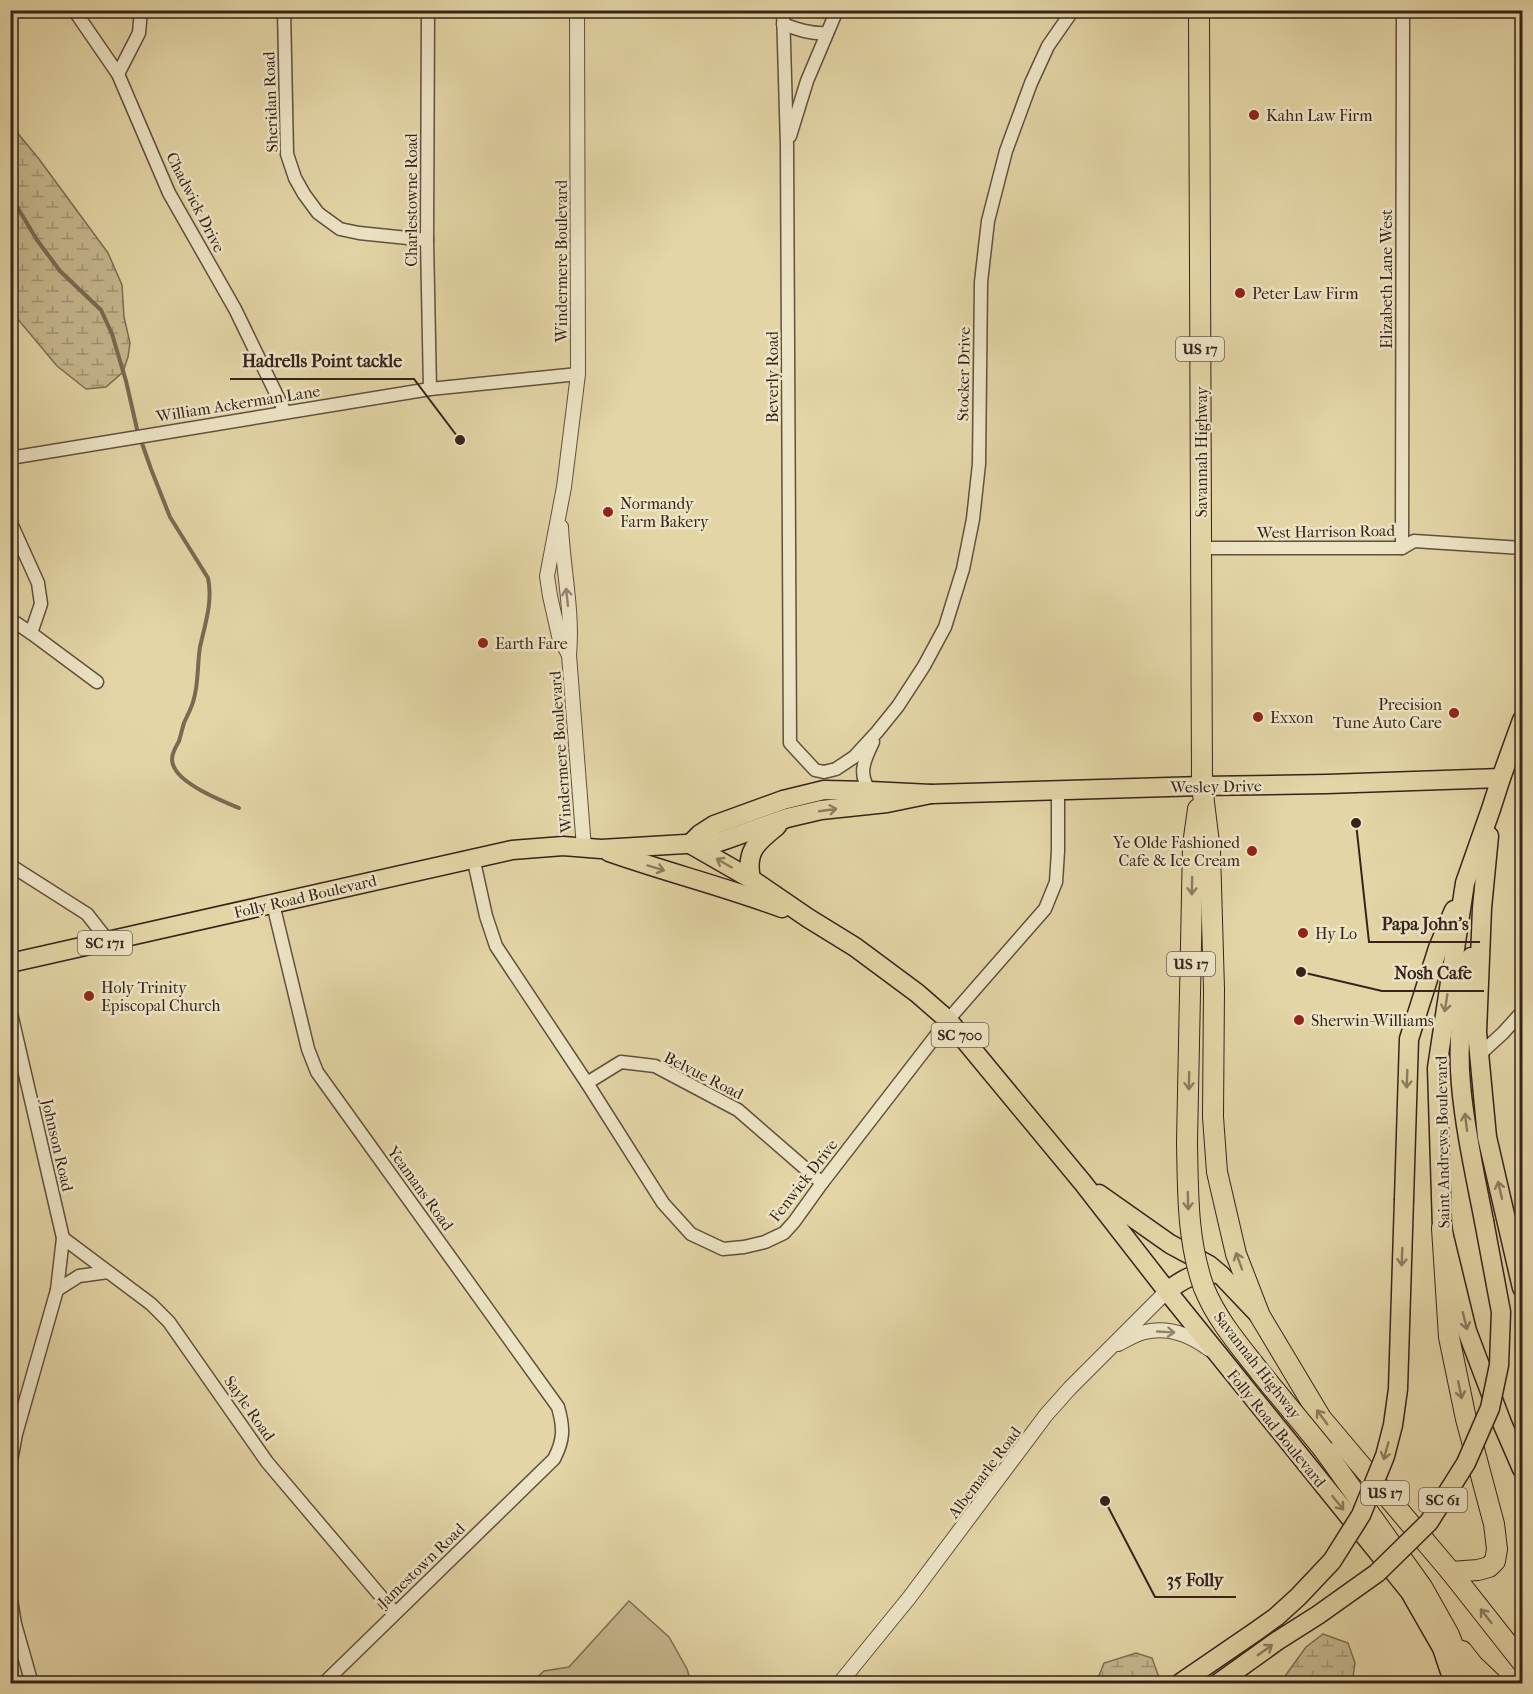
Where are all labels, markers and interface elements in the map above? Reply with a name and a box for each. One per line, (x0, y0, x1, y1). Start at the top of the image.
street label: Sheridan Road (259, 51, 282, 153)
place label: Kahn Law Firm (1266, 106, 1373, 125)
marker: Kahn Law Firm (1247, 108, 1261, 122)
street label: Charlestowne Road (402, 133, 421, 267)
street label: Chadwick Drive (162, 149, 229, 256)
street label: Windermere Boulevard (552, 180, 571, 343)
street label: Elizabeth Lane West (1377, 209, 1396, 349)
place label: Peter Law Firm (1252, 284, 1359, 303)
marker: Peter Law Firm (1233, 286, 1247, 300)
street label: Stocker Drive (953, 327, 974, 421)
street label: Beverly Road (763, 331, 782, 423)
road number: US 17 (1176, 337, 1224, 361)
callout: Hadrells Point tackle (230, 343, 414, 379)
text: Hadrells Point tackle (242, 351, 402, 372)
street label: William Ackerman Lane (154, 381, 322, 426)
street label: Savannah Highway (1192, 386, 1211, 517)
place label: Normandy Farm Bakery (620, 494, 709, 531)
marker: Normandy Farm Bakery (601, 505, 615, 519)
street label: West Harrison Road (1256, 521, 1396, 542)
one-way arrow (561, 588, 572, 607)
place label: Earth Fare (495, 634, 568, 653)
marker: Earth Fare (476, 636, 490, 650)
street label: Windermere Boulevard (545, 670, 576, 835)
place label: Precision Tune Auto Care (1333, 695, 1443, 732)
marker: Precision Tune Auto Care (1447, 706, 1461, 720)
place label: Exxon (1270, 708, 1314, 727)
marker: Exxon (1251, 710, 1265, 724)
street label: Wesley Drive (1169, 776, 1262, 797)
one-way arrow (817, 804, 837, 815)
place label: Ye Olde Fashioned Cafe & Ice Cream (1112, 833, 1241, 870)
marker: Ye Olde Fashioned Cafe & Ice Cream (1245, 844, 1259, 858)
one-way arrow (716, 857, 733, 869)
one-way arrow (647, 863, 666, 874)
street label: Folly Road Boulevard (232, 871, 379, 922)
one-way arrow (1186, 875, 1198, 895)
callout: Papa John's (1369, 906, 1480, 942)
text: Papa John's (1381, 914, 1469, 935)
place label: Hy Lo (1315, 924, 1357, 943)
marker: Hy Lo (1296, 926, 1310, 940)
road number: SC 171 (78, 931, 132, 955)
road number: US 17 (1167, 952, 1215, 976)
callout: Nosh Cafe (1382, 955, 1484, 991)
text: Nosh Cafe (1394, 963, 1472, 984)
place label: Holy Trinity Episcopal Church (101, 978, 220, 1015)
marker: Holy Trinity Episcopal Church (82, 989, 96, 1003)
one-way arrow (1441, 993, 1452, 1013)
place label: Sherwin-Williams (1311, 1011, 1434, 1030)
marker: Sherwin-Williams (1292, 1013, 1306, 1027)
road number: SC 700 (932, 1023, 988, 1047)
street label: Belvue Road (661, 1047, 747, 1104)
street label: Saint Andrews Boulevard (1431, 1055, 1454, 1229)
one-way arrow (1402, 1068, 1413, 1088)
one-way arrow (1183, 1070, 1195, 1090)
street label: Johnson Road (37, 1095, 77, 1193)
one-way arrow (1460, 1112, 1471, 1132)
street label: Fenwick Drive (765, 1135, 842, 1225)
street label: Yeamans Road (383, 1142, 458, 1234)
one-way arrow (1493, 1181, 1505, 1200)
one-way arrow (1182, 1190, 1194, 1210)
one-way arrow (1396, 1247, 1408, 1267)
one-way arrow (1232, 1252, 1243, 1271)
street label: Savannah Highway (1210, 1308, 1306, 1423)
one-way arrow (1460, 1311, 1472, 1330)
one-way arrow (1155, 1327, 1175, 1338)
street label: Folly Road Boulevard (1223, 1366, 1330, 1491)
street label: Sayle Road (220, 1372, 279, 1445)
one-way arrow (1455, 1380, 1466, 1399)
one-way arrow (1316, 1410, 1328, 1426)
street label: Albemarle Road (943, 1423, 1025, 1523)
one-way arrow (1380, 1441, 1391, 1460)
road number: US 17 (1361, 1481, 1409, 1505)
road number: SC 61 (1419, 1488, 1467, 1512)
one-way arrow (1331, 1495, 1344, 1511)
street label: Jamestown Road (372, 1519, 469, 1613)
callout: 35 Folly (1155, 1561, 1236, 1597)
text: 35 Folly (1167, 1570, 1225, 1591)
one-way arrow (1480, 1608, 1493, 1624)
one-way arrow (1256, 1644, 1272, 1656)

